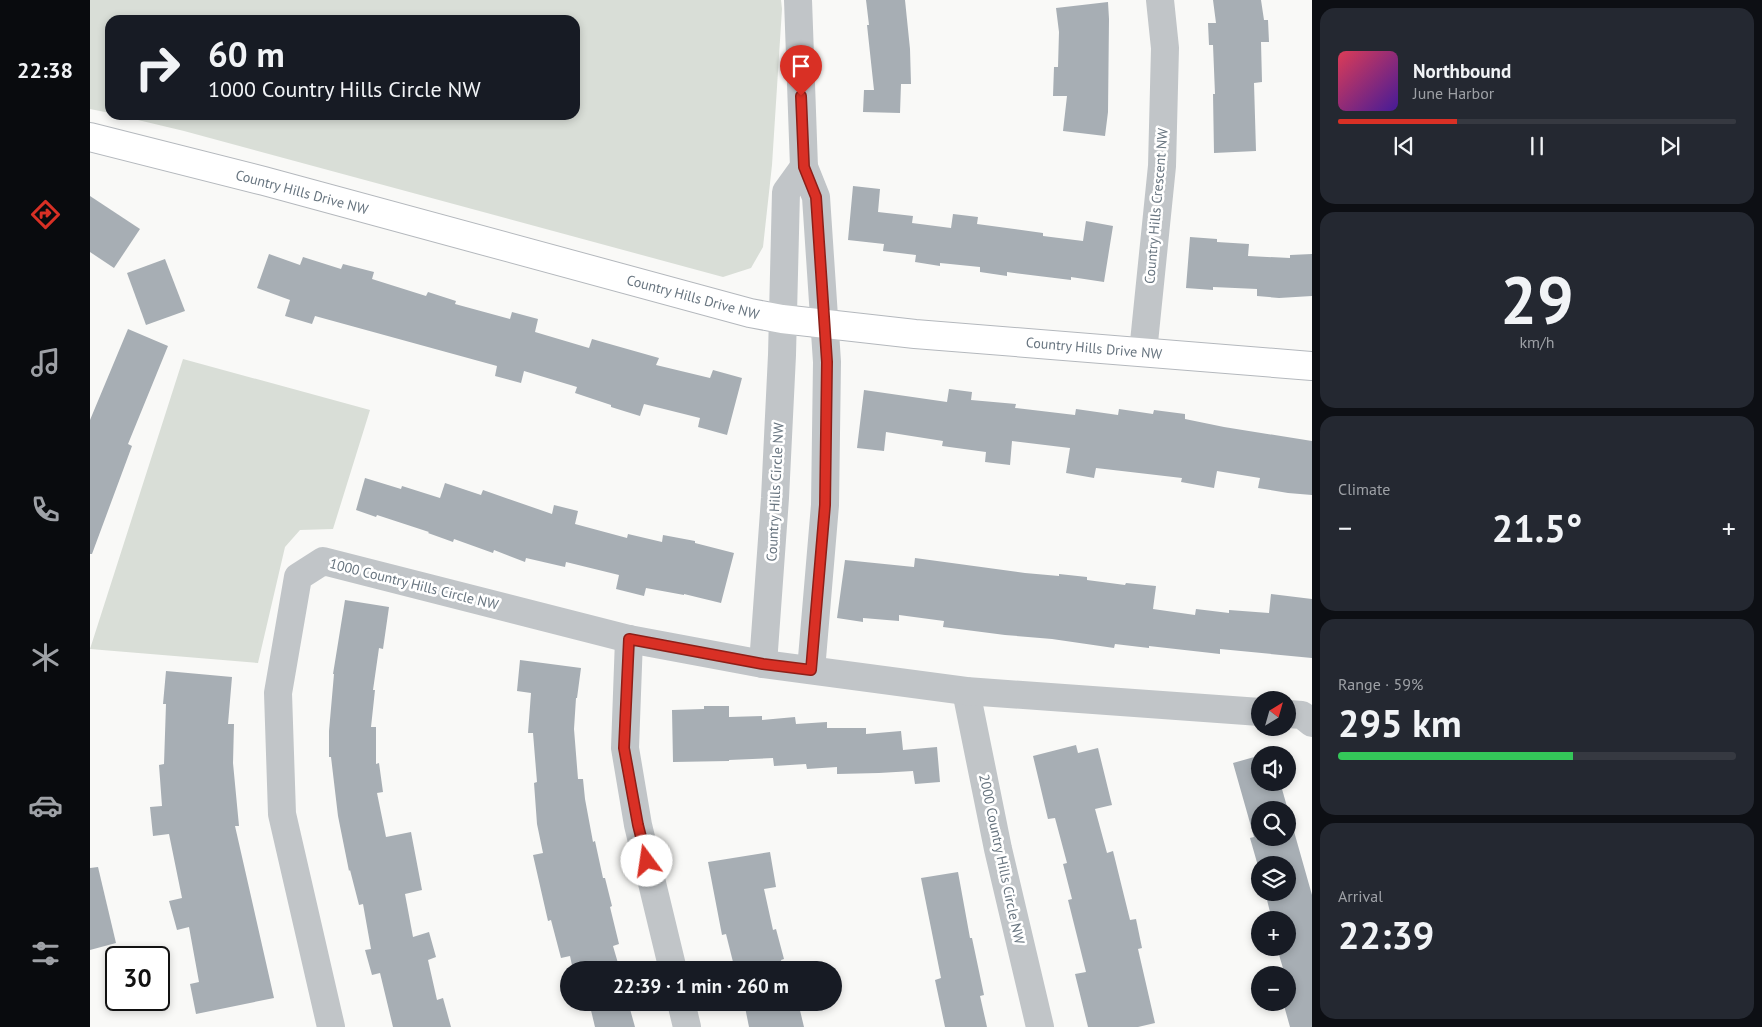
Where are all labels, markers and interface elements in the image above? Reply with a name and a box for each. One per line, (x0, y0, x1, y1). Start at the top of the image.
text: 60 m (208, 31, 285, 77)
icon: right (125, 35, 190, 100)
pin (780, 45, 822, 96)
icon: arrive (787, 52, 815, 80)
text: 22:38 (17, 56, 73, 84)
text: Northbound (1413, 59, 1511, 83)
text: 1000 Country Hills Circle NW (208, 75, 481, 103)
text: June Harbor (1413, 83, 1494, 103)
street label: Country Hills Crescent NW (1140, 127, 1172, 285)
icon: previous (1390, 132, 1418, 160)
icon: pause (1523, 132, 1551, 160)
icon: next (1656, 132, 1684, 160)
street label: Country Hills Drive NW (234, 166, 371, 218)
icon: directions (28, 197, 63, 232)
text: 29 (1500, 257, 1574, 341)
street label: Country Hills Drive NW (625, 271, 762, 323)
text: km/h (1519, 332, 1555, 352)
street label: Country Hills Drive NW (1025, 333, 1163, 363)
icon: music (28, 345, 63, 380)
street label: Country Hills Circle NW (762, 422, 788, 562)
text: Climate (1338, 479, 1390, 499)
icon: phone (28, 492, 63, 527)
text: 21.5° (1492, 503, 1582, 552)
text: − (1338, 509, 1352, 546)
text: + (1722, 509, 1736, 546)
street label: 1000 Country Hills Circle NW (328, 554, 501, 614)
icon: climate (28, 640, 63, 675)
text: Range · 59% (1338, 674, 1423, 694)
north arrow (1251, 691, 1296, 736)
map controls (1251, 691, 1296, 1011)
text: 295 km (1338, 698, 1462, 747)
button: sound (1251, 746, 1296, 791)
street label: 2000 Country Hills Circle NW (975, 772, 1029, 946)
icon: car (28, 788, 63, 823)
button: search (1251, 801, 1296, 846)
position arrow (620, 834, 672, 886)
button: layers (1251, 856, 1296, 901)
text: Arrival (1338, 886, 1383, 906)
text: 22:39 (1338, 910, 1434, 959)
button: + (1251, 911, 1296, 956)
icon: filters (28, 936, 63, 971)
speed limit sign: 30 (105, 946, 170, 1011)
button: − (1251, 966, 1296, 1011)
text: 22:39 · 1 min · 260 m (613, 974, 789, 998)

